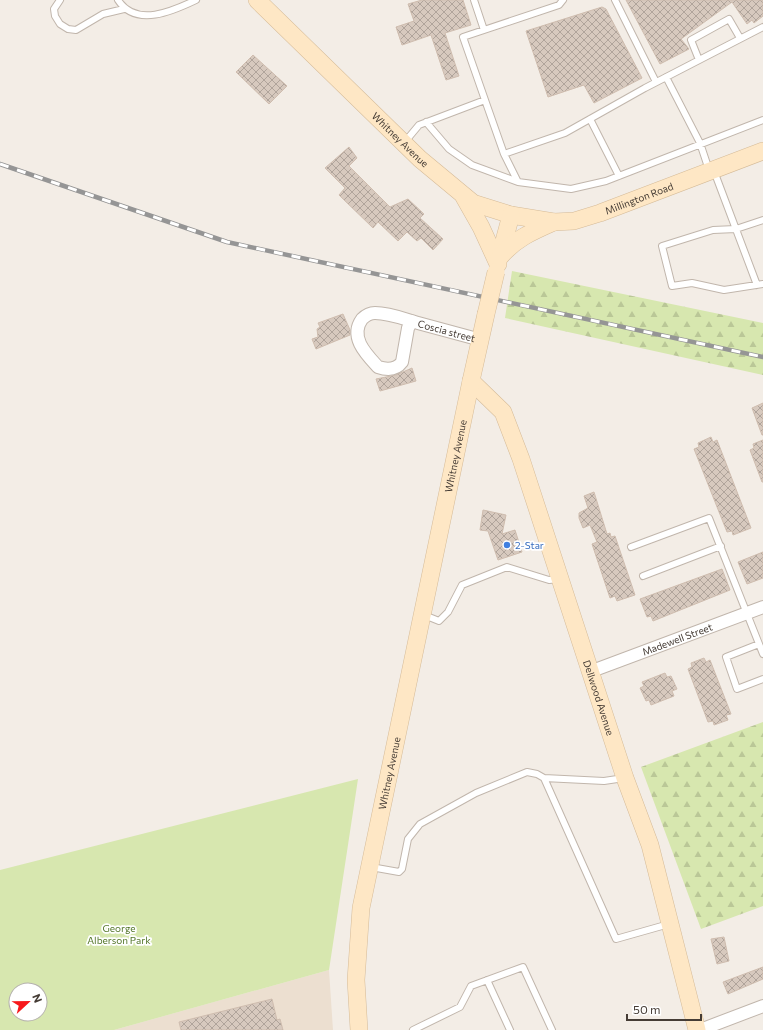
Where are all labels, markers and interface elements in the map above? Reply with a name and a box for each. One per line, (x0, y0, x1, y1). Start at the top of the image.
street label: Whitney Avenue (369, 110, 431, 170)
street label: Millington Road (603, 180, 675, 217)
street label: Coscia street (416, 317, 477, 344)
street label: Whitney Avenue (442, 419, 469, 493)
place label: 2-Star (515, 539, 544, 551)
marker: 2-Star (502, 540, 512, 550)
street label: Madewell Street (640, 621, 714, 658)
street label: Dellwood Avenue (581, 659, 617, 737)
street label: Whitney Avenue (376, 736, 403, 811)
park label: George Alberson Park (87, 922, 151, 946)
north arrow (8, 982, 48, 1022)
text: N (30, 992, 45, 1004)
scale bar (627, 996, 701, 1022)
text: 50 m (633, 1002, 661, 1016)

